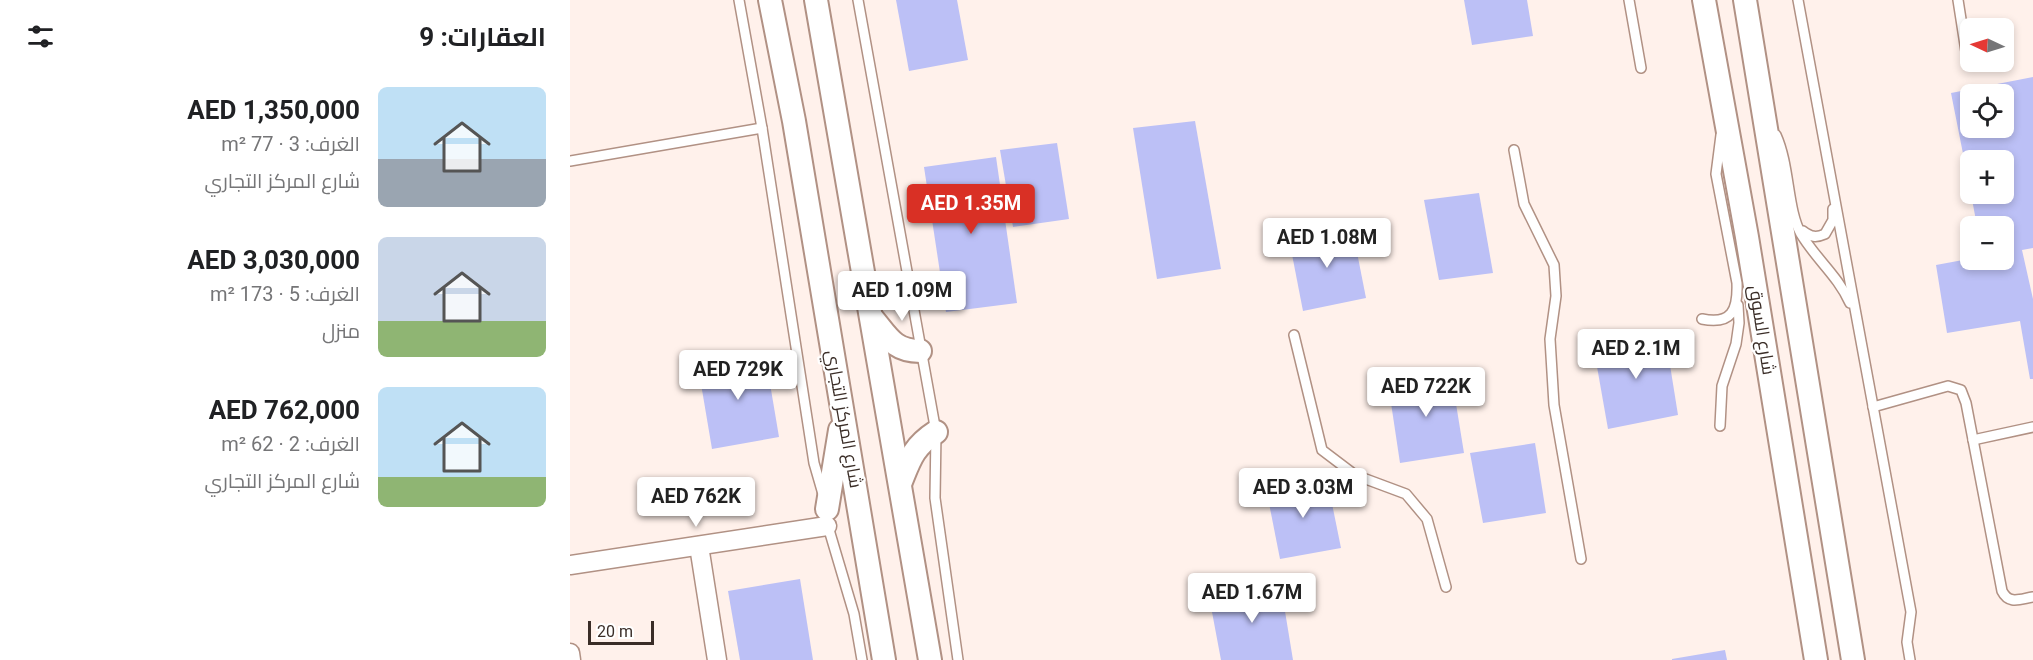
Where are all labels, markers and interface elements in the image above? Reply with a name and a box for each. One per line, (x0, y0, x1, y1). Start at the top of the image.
north arrow (1960, 18, 2014, 72)
map controls (1960, 18, 2014, 270)
icon: filters (24, 20, 57, 53)
text: العقارات: 9 (419, 22, 546, 52)
button: locate (1960, 84, 2014, 138)
text: AED 1,350,000 (187, 95, 360, 125)
icon: home (426, 111, 498, 183)
text: الغرف: 3 · 77 m² (221, 132, 360, 156)
button: + (1960, 150, 2014, 204)
text: شارع المركز التجاري (205, 169, 360, 193)
pin: AED 1.35M (902, 184, 1040, 235)
text: AED 1.35M (921, 191, 1021, 215)
button: − (1960, 216, 2014, 270)
pin: AED 1.08M (1258, 218, 1396, 269)
text: AED 1.08M (1277, 225, 1377, 249)
text: AED 3,030,000 (187, 245, 360, 275)
icon: home (426, 261, 498, 333)
pin: AED 1.09M (833, 271, 971, 322)
text: AED 1.09M (852, 278, 952, 302)
text: الغرف: 5 · 173 m² (210, 282, 360, 306)
street label: شارع السوق (1743, 284, 1780, 377)
text: منزل (322, 319, 360, 343)
pin: AED 2.1M (1574, 329, 1698, 380)
text: AED 2.1M (1592, 336, 1680, 360)
street label: شارع المركز التجاري (818, 348, 867, 490)
pin: AED 729K (676, 350, 800, 401)
text: AED 729K (693, 357, 783, 381)
pin: AED 722K (1364, 367, 1488, 418)
text: AED 722K (1381, 374, 1471, 398)
text: AED 762,000 (209, 395, 360, 425)
icon: home (426, 411, 498, 483)
text: الغرف: 2 · 62 m² (221, 432, 360, 456)
pin: AED 3.03M (1234, 468, 1372, 519)
text: شارع المركز التجاري (205, 469, 360, 493)
text: AED 3.03M (1253, 475, 1353, 499)
pin: AED 762K (634, 477, 758, 528)
text: AED 762K (651, 484, 741, 508)
pin: AED 1.67M (1183, 573, 1321, 624)
text: AED 1.67M (1202, 580, 1302, 604)
scale bar (588, 618, 654, 646)
text: 20 m (597, 622, 633, 641)

